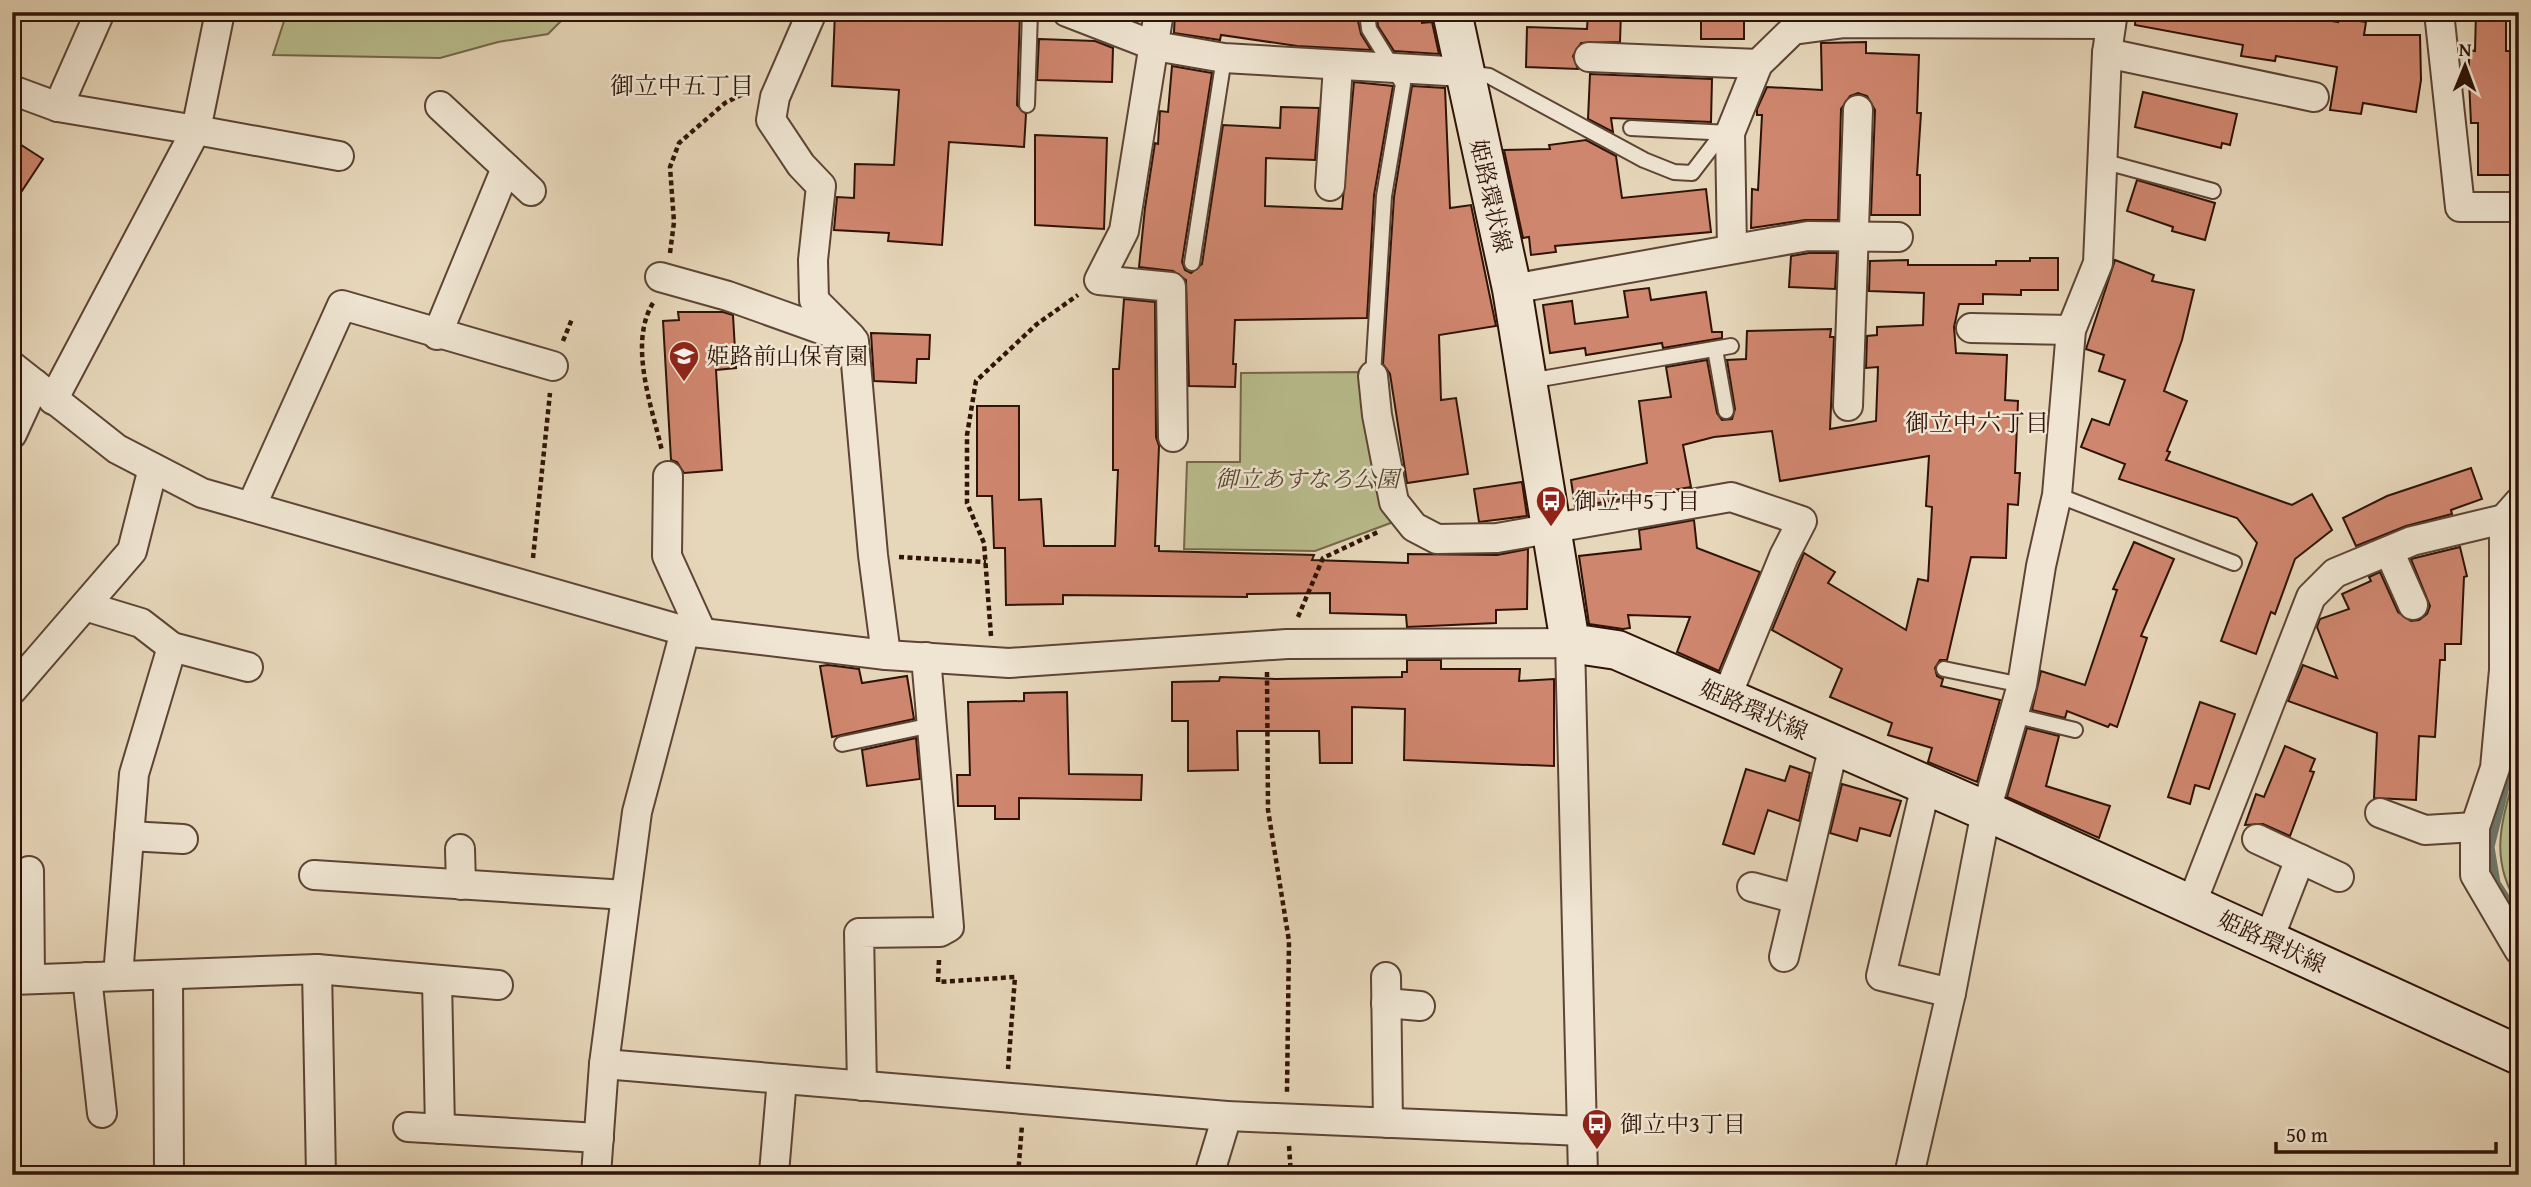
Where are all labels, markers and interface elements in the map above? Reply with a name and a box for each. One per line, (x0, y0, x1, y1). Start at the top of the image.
north arrow (2430, 32, 2500, 102)
text: N (2459, 35, 2472, 63)
district label: 御立中五丁目 (610, 68, 754, 103)
street label: 姫路環状線 (1462, 136, 1520, 256)
school or university icon: 姫路前山保育園 (667, 339, 701, 383)
place label: 姫路前山保育園 (707, 339, 868, 372)
district label: 御立中六丁目 (1905, 405, 2049, 440)
park label: 御立あすなろ公園 (1215, 462, 1403, 495)
bus stop icon: 御立中5丁目 (1534, 484, 1568, 528)
place label: 御立中5丁目 (1574, 484, 1700, 517)
street label: 姫路環状線 (1695, 671, 1813, 748)
street label: 姫路環状線 (2213, 902, 2331, 981)
bus stop icon: 御立中3丁目 (1580, 1107, 1614, 1151)
place label: 御立中3丁目 (1620, 1107, 1746, 1140)
scale bar (2276, 1110, 2496, 1154)
text: 50 m (2286, 1119, 2328, 1150)

